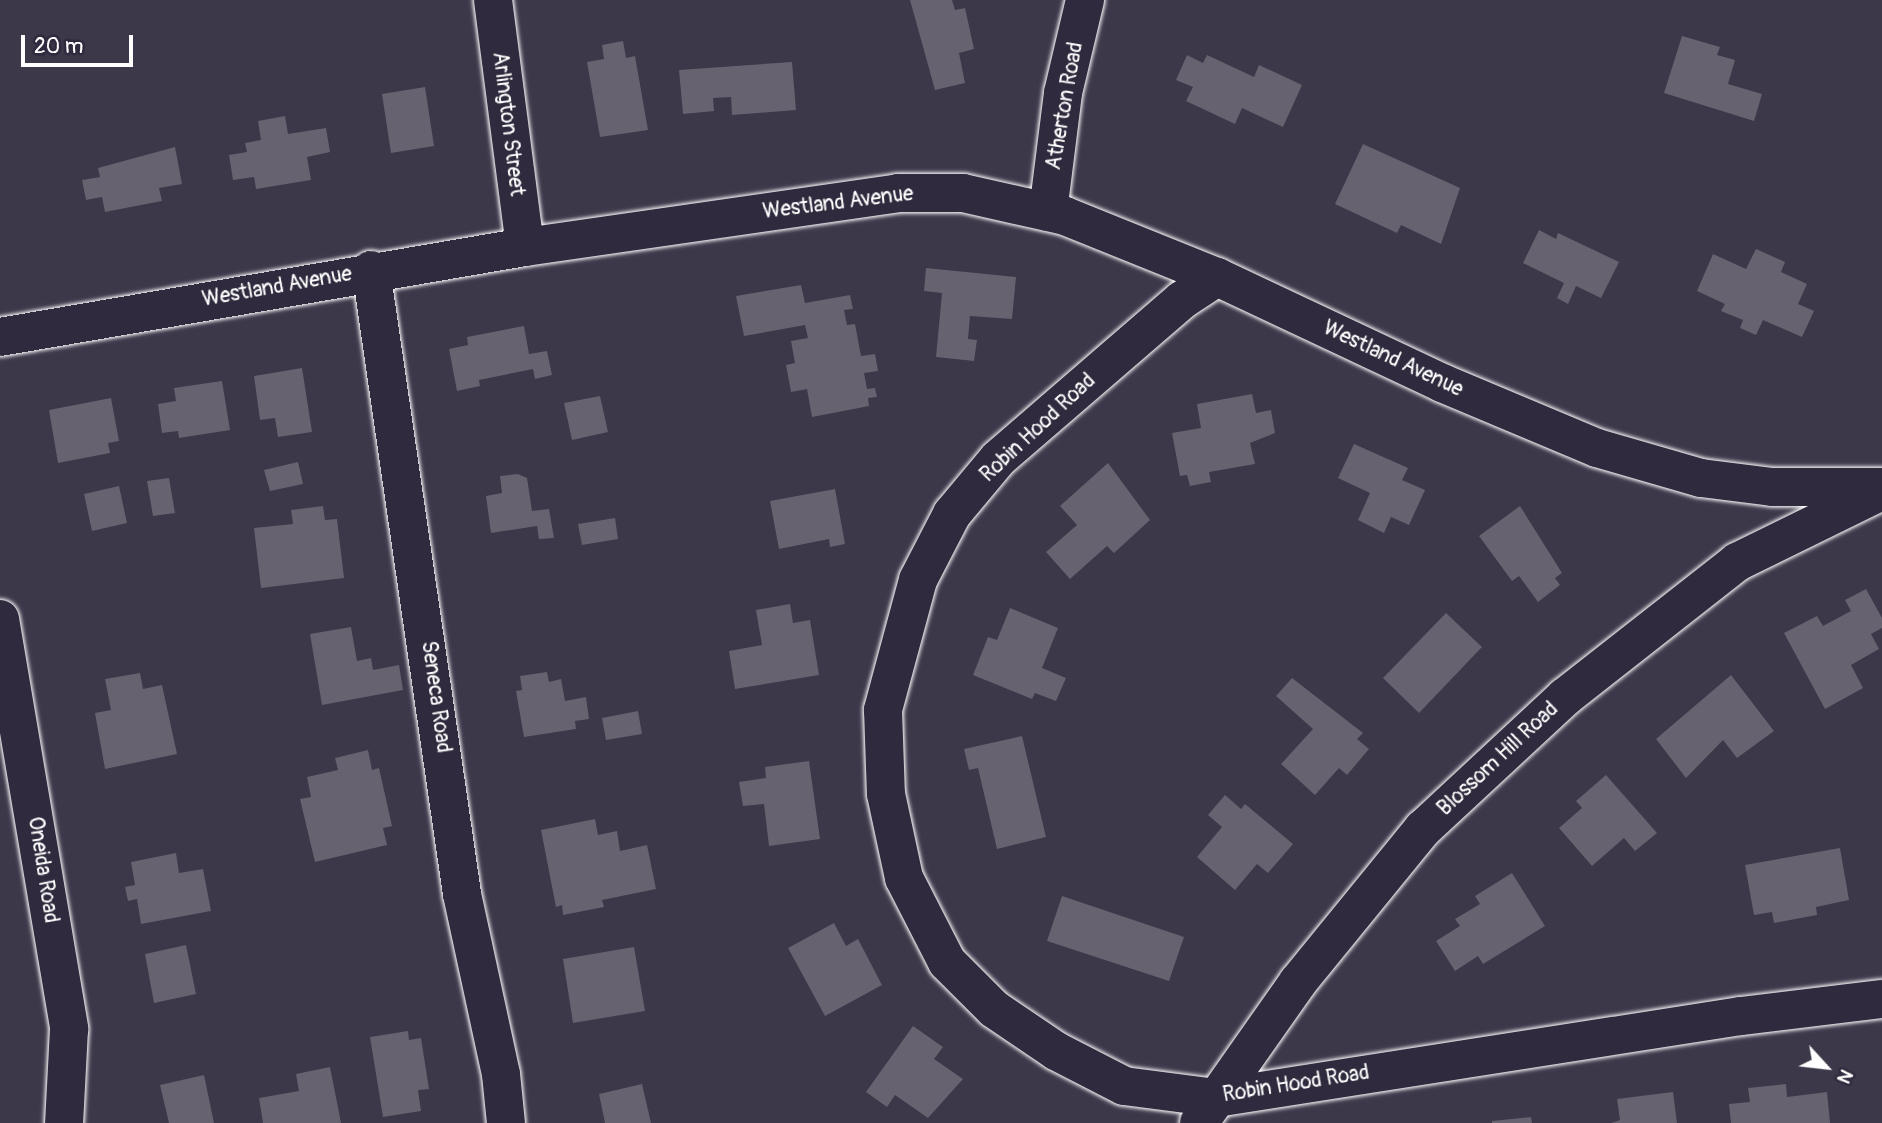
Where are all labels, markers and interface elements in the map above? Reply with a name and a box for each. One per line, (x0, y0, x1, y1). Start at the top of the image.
scale bar (24, 21, 136, 65)
text: 20 m (34, 33, 83, 60)
street label: Atherton Road (1041, 40, 1089, 172)
street label: Arlington Street (487, 50, 529, 198)
street label: Westland Avenue (761, 181, 915, 225)
street label: Westland Avenue (200, 261, 354, 313)
street label: Westland Avenue (1319, 316, 1467, 402)
street label: Robin Hood Road (975, 368, 1101, 488)
street label: Seneca Road (416, 639, 456, 755)
street label: Blossom Hill Road (1432, 697, 1564, 821)
street label: Oneida Road (22, 815, 64, 925)
north arrow (1791, 1032, 1861, 1102)
street label: Robin Hood Road (1221, 1060, 1371, 1108)
text: N (1831, 1065, 1858, 1088)

